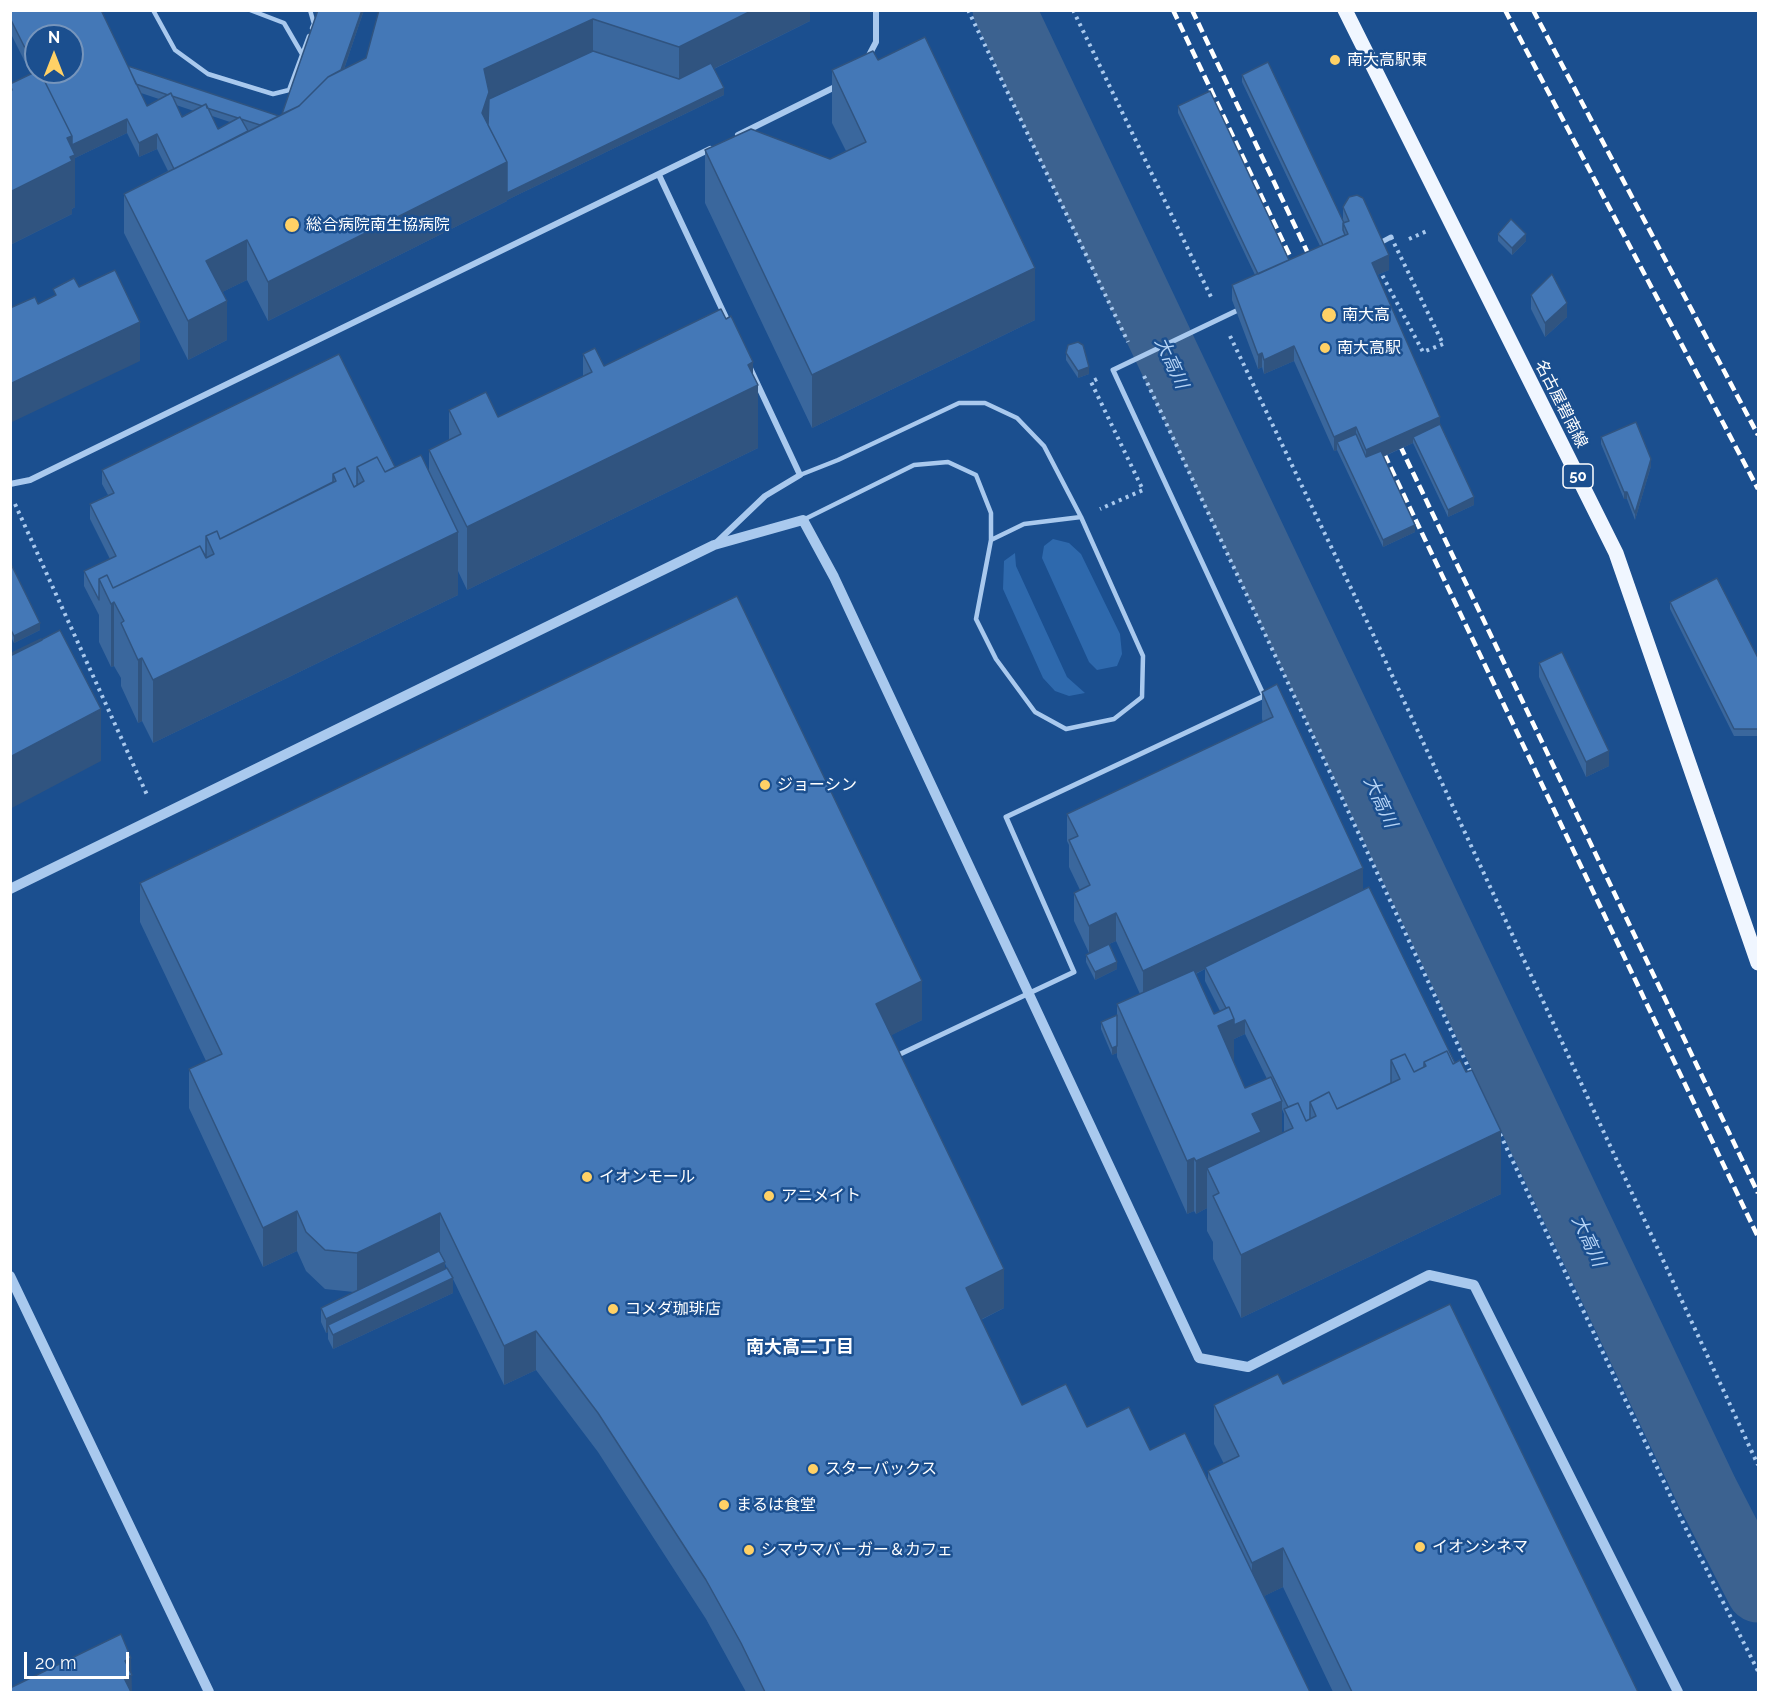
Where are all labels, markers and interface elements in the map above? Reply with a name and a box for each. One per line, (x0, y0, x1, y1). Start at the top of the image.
north arrow (24, 24, 84, 84)
text: N (48, 28, 60, 47)
place label: 南大高駅東 (1347, 50, 1427, 70)
marker: 南大高駅東 (1328, 53, 1342, 67)
place label: 総合病院南生協病院 (306, 215, 450, 235)
marker: 総合病院南生協病院 (283, 216, 301, 234)
place label: 南大高 (1342, 305, 1390, 325)
marker: 南大高 (1320, 306, 1338, 324)
water label: 大高川 (1150, 334, 1192, 392)
place label: 南大高駅 (1337, 338, 1401, 358)
marker: 南大高駅 (1318, 341, 1332, 355)
street label: 名古屋碧南線 (1531, 357, 1591, 451)
road number: 50 (1563, 464, 1593, 488)
water label: 大高川 (1359, 773, 1401, 831)
place label: ジョーシン (777, 775, 857, 795)
marker: ジョーシン (758, 778, 772, 792)
place label: イオンモール (599, 1167, 695, 1187)
marker: イオンモール (580, 1170, 594, 1184)
place label: アニメイト (781, 1186, 861, 1206)
marker: アニメイト (762, 1189, 776, 1203)
water label: 大高川 (1567, 1212, 1609, 1270)
place label: コメダ珈琲店 (625, 1299, 721, 1319)
marker: コメダ珈琲店 (606, 1302, 620, 1316)
district label: 南大高二丁目 (746, 1337, 854, 1359)
place label: スターバックス (825, 1459, 937, 1479)
marker: スターバックス (806, 1462, 820, 1476)
place label: まるは食堂 (736, 1495, 816, 1515)
marker: まるは食堂 (717, 1498, 731, 1512)
place label: イオンシネマ (1432, 1537, 1528, 1557)
place label: シマウマバーガー＆カフェ (761, 1540, 953, 1560)
marker: イオンシネマ (1413, 1540, 1427, 1554)
marker: シマウマバーガー＆カフェ (742, 1543, 756, 1557)
scale bar (27, 1640, 132, 1678)
text: 20 m (35, 1652, 77, 1673)

